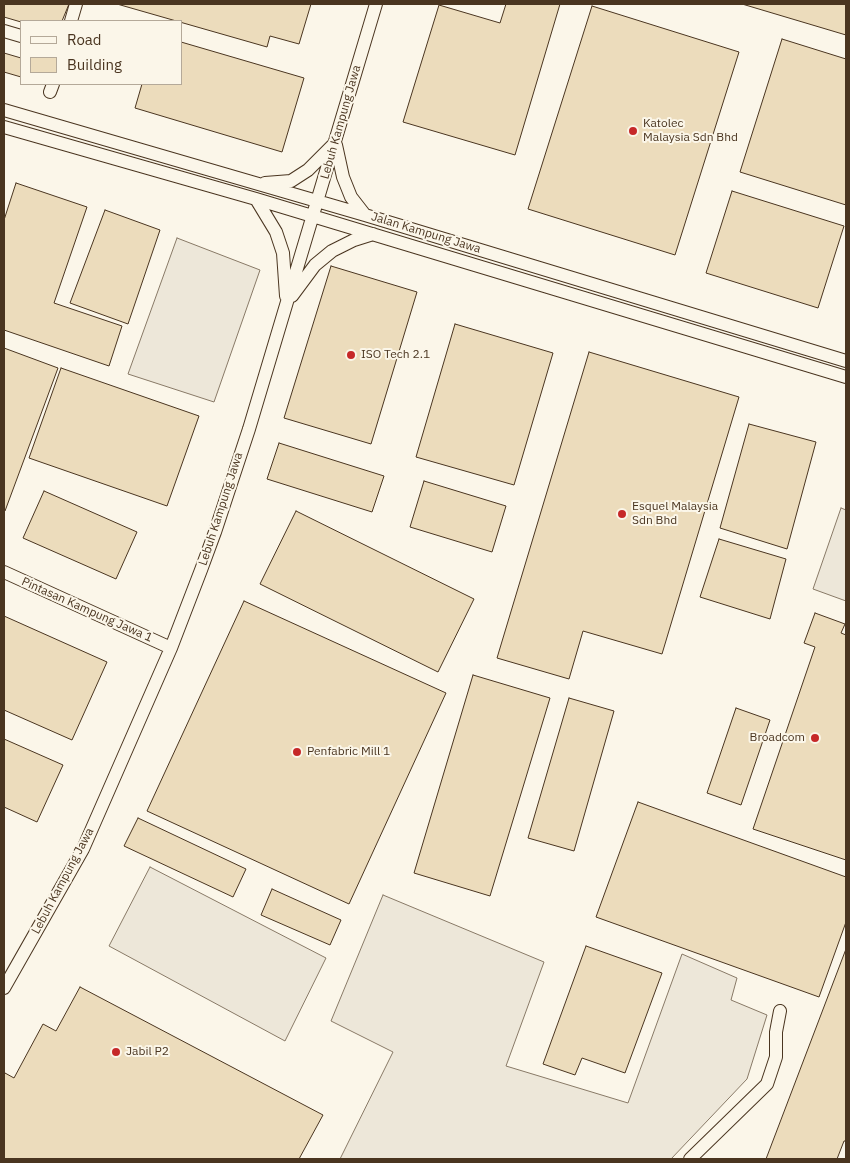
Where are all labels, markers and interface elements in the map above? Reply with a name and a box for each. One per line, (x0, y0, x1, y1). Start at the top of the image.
legend (20, 20, 182, 85)
text: Road (67, 30, 102, 49)
text: Building (67, 55, 122, 74)
street label: Lebuh Kampung Jawa (318, 63, 364, 181)
place label: Katolec Malaysia Sdn Bhd (643, 117, 738, 145)
marker: Katolec Malaysia Sdn Bhd (627, 125, 639, 137)
street label: Jalan Kampung Jawa (369, 209, 483, 257)
place label: ISO Tech 2.1 (361, 348, 430, 362)
marker: ISO Tech 2.1 (345, 349, 357, 361)
street label: Lebuh Kampung Jawa (196, 451, 246, 567)
place label: Esquel Malaysia Sdn Bhd (632, 500, 718, 528)
marker: Esquel Malaysia Sdn Bhd (616, 508, 628, 520)
street label: Pintasan Kampung Jawa 1 (19, 575, 155, 645)
place label: Broadcom (750, 731, 805, 745)
marker: Broadcom (809, 732, 821, 744)
place label: Penfabric Mill 1 (307, 745, 390, 759)
marker: Penfabric Mill 1 (291, 746, 303, 758)
street label: Lebuh Kampung Jawa (29, 826, 97, 936)
place label: Jabil P2 (126, 1045, 169, 1059)
marker: Jabil P2 (110, 1046, 122, 1058)

